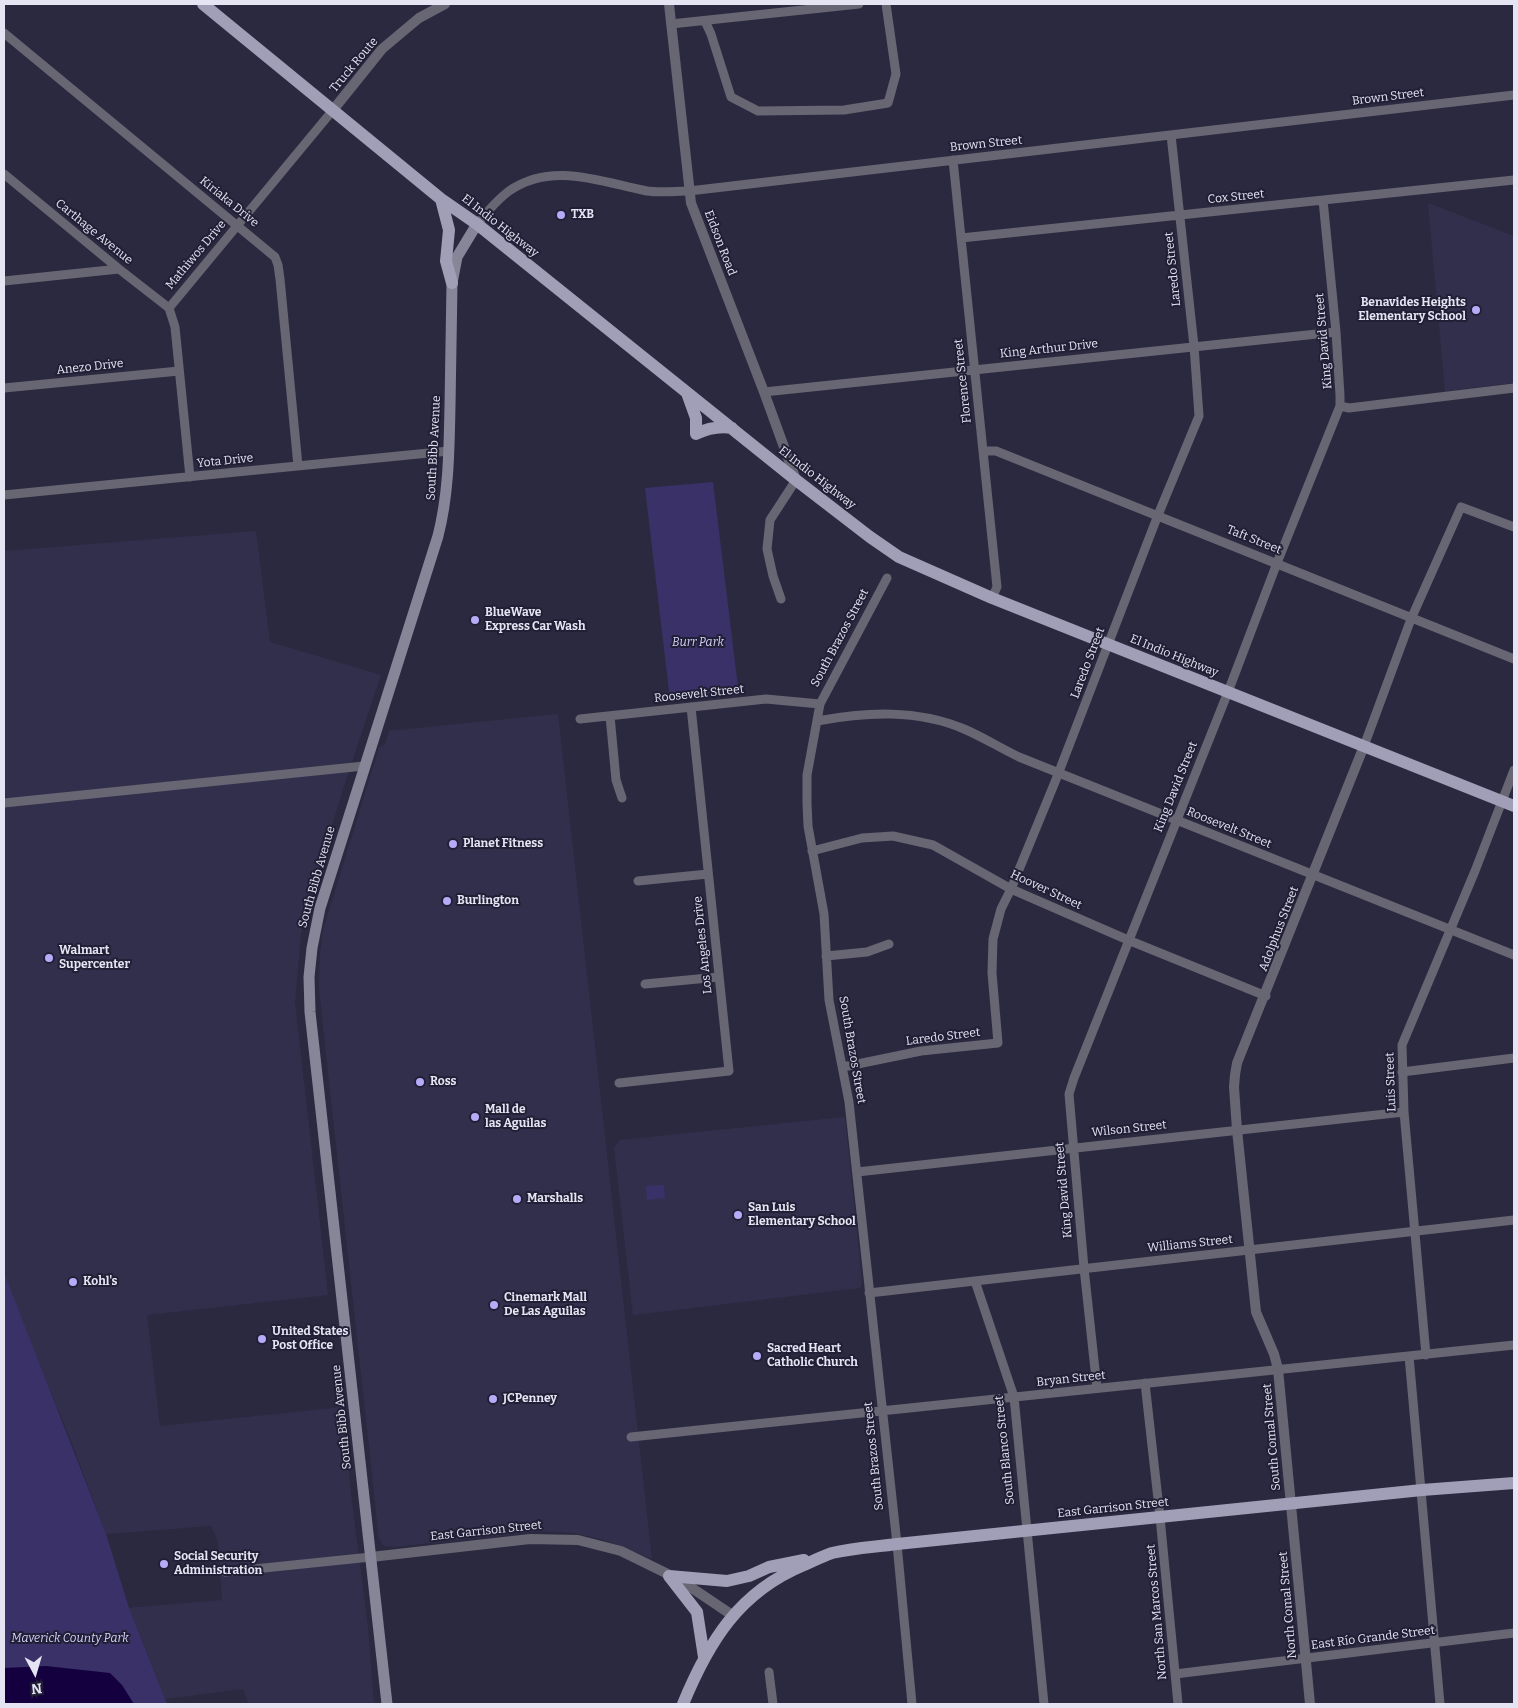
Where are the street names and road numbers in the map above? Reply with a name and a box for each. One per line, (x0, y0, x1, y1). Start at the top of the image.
street label: Truck Route (327, 35, 381, 95)
street label: Brown Street (1351, 85, 1425, 109)
street label: Brown Street (949, 133, 1023, 155)
street label: Kiriaka Drive (196, 174, 262, 230)
street label: Cox Street (1207, 187, 1265, 207)
street label: El Indio Highway (459, 191, 541, 261)
street label: Carthage Avenue (52, 196, 136, 268)
street label: Eidson Road (701, 208, 739, 278)
street label: Mathiwos Drive (163, 217, 229, 293)
street label: Laredo Street (1162, 231, 1184, 307)
street label: King David Street (1313, 292, 1335, 390)
street label: King Arthur Drive (999, 337, 1099, 361)
street label: Florence Street (951, 338, 975, 424)
street label: Anezo Drive (56, 356, 124, 378)
street label: South Bibb Avenue (424, 395, 444, 501)
street label: El Indio Highway (776, 443, 858, 513)
street label: Yota Drive (196, 451, 254, 471)
street label: Taft Street (1224, 522, 1284, 558)
street label: South Brazos Street (808, 586, 872, 690)
street label: Laredo Street (1068, 625, 1108, 701)
street label: El Indio Highway (1128, 632, 1220, 680)
street label: Roosevelt Street (653, 682, 745, 706)
street label: King David Street (1151, 740, 1201, 834)
street label: Roosevelt Street (1184, 804, 1274, 852)
street label: South Bibb Avenue (296, 825, 338, 929)
street label: Hoover Street (1008, 867, 1084, 913)
street label: Adolphus Street (1256, 884, 1302, 974)
street label: Los Angeles Drive (691, 895, 715, 995)
street label: South Brazos Street (835, 995, 869, 1105)
street label: Laredo Street (905, 1025, 981, 1049)
street label: Luis Street (1383, 1052, 1399, 1112)
street label: Wilson Street (1091, 1118, 1167, 1140)
street label: King David Street (1053, 1141, 1075, 1239)
street label: Williams Street (1147, 1232, 1233, 1256)
street label: South Bibb Avenue (329, 1364, 355, 1470)
street label: Bryan Street (1036, 1368, 1106, 1390)
street label: South Comal Street (1260, 1383, 1284, 1491)
street label: South Blanco Street (992, 1395, 1018, 1505)
street label: South Brazos Street (861, 1401, 887, 1511)
street label: East Garrison Street (1057, 1495, 1169, 1521)
street label: East Garrison Street (430, 1518, 542, 1544)
street label: North San Marcos Street (1144, 1544, 1170, 1680)
street label: North Comal Street (1276, 1551, 1300, 1659)
street label: East Río Grande Street (1310, 1623, 1436, 1653)

